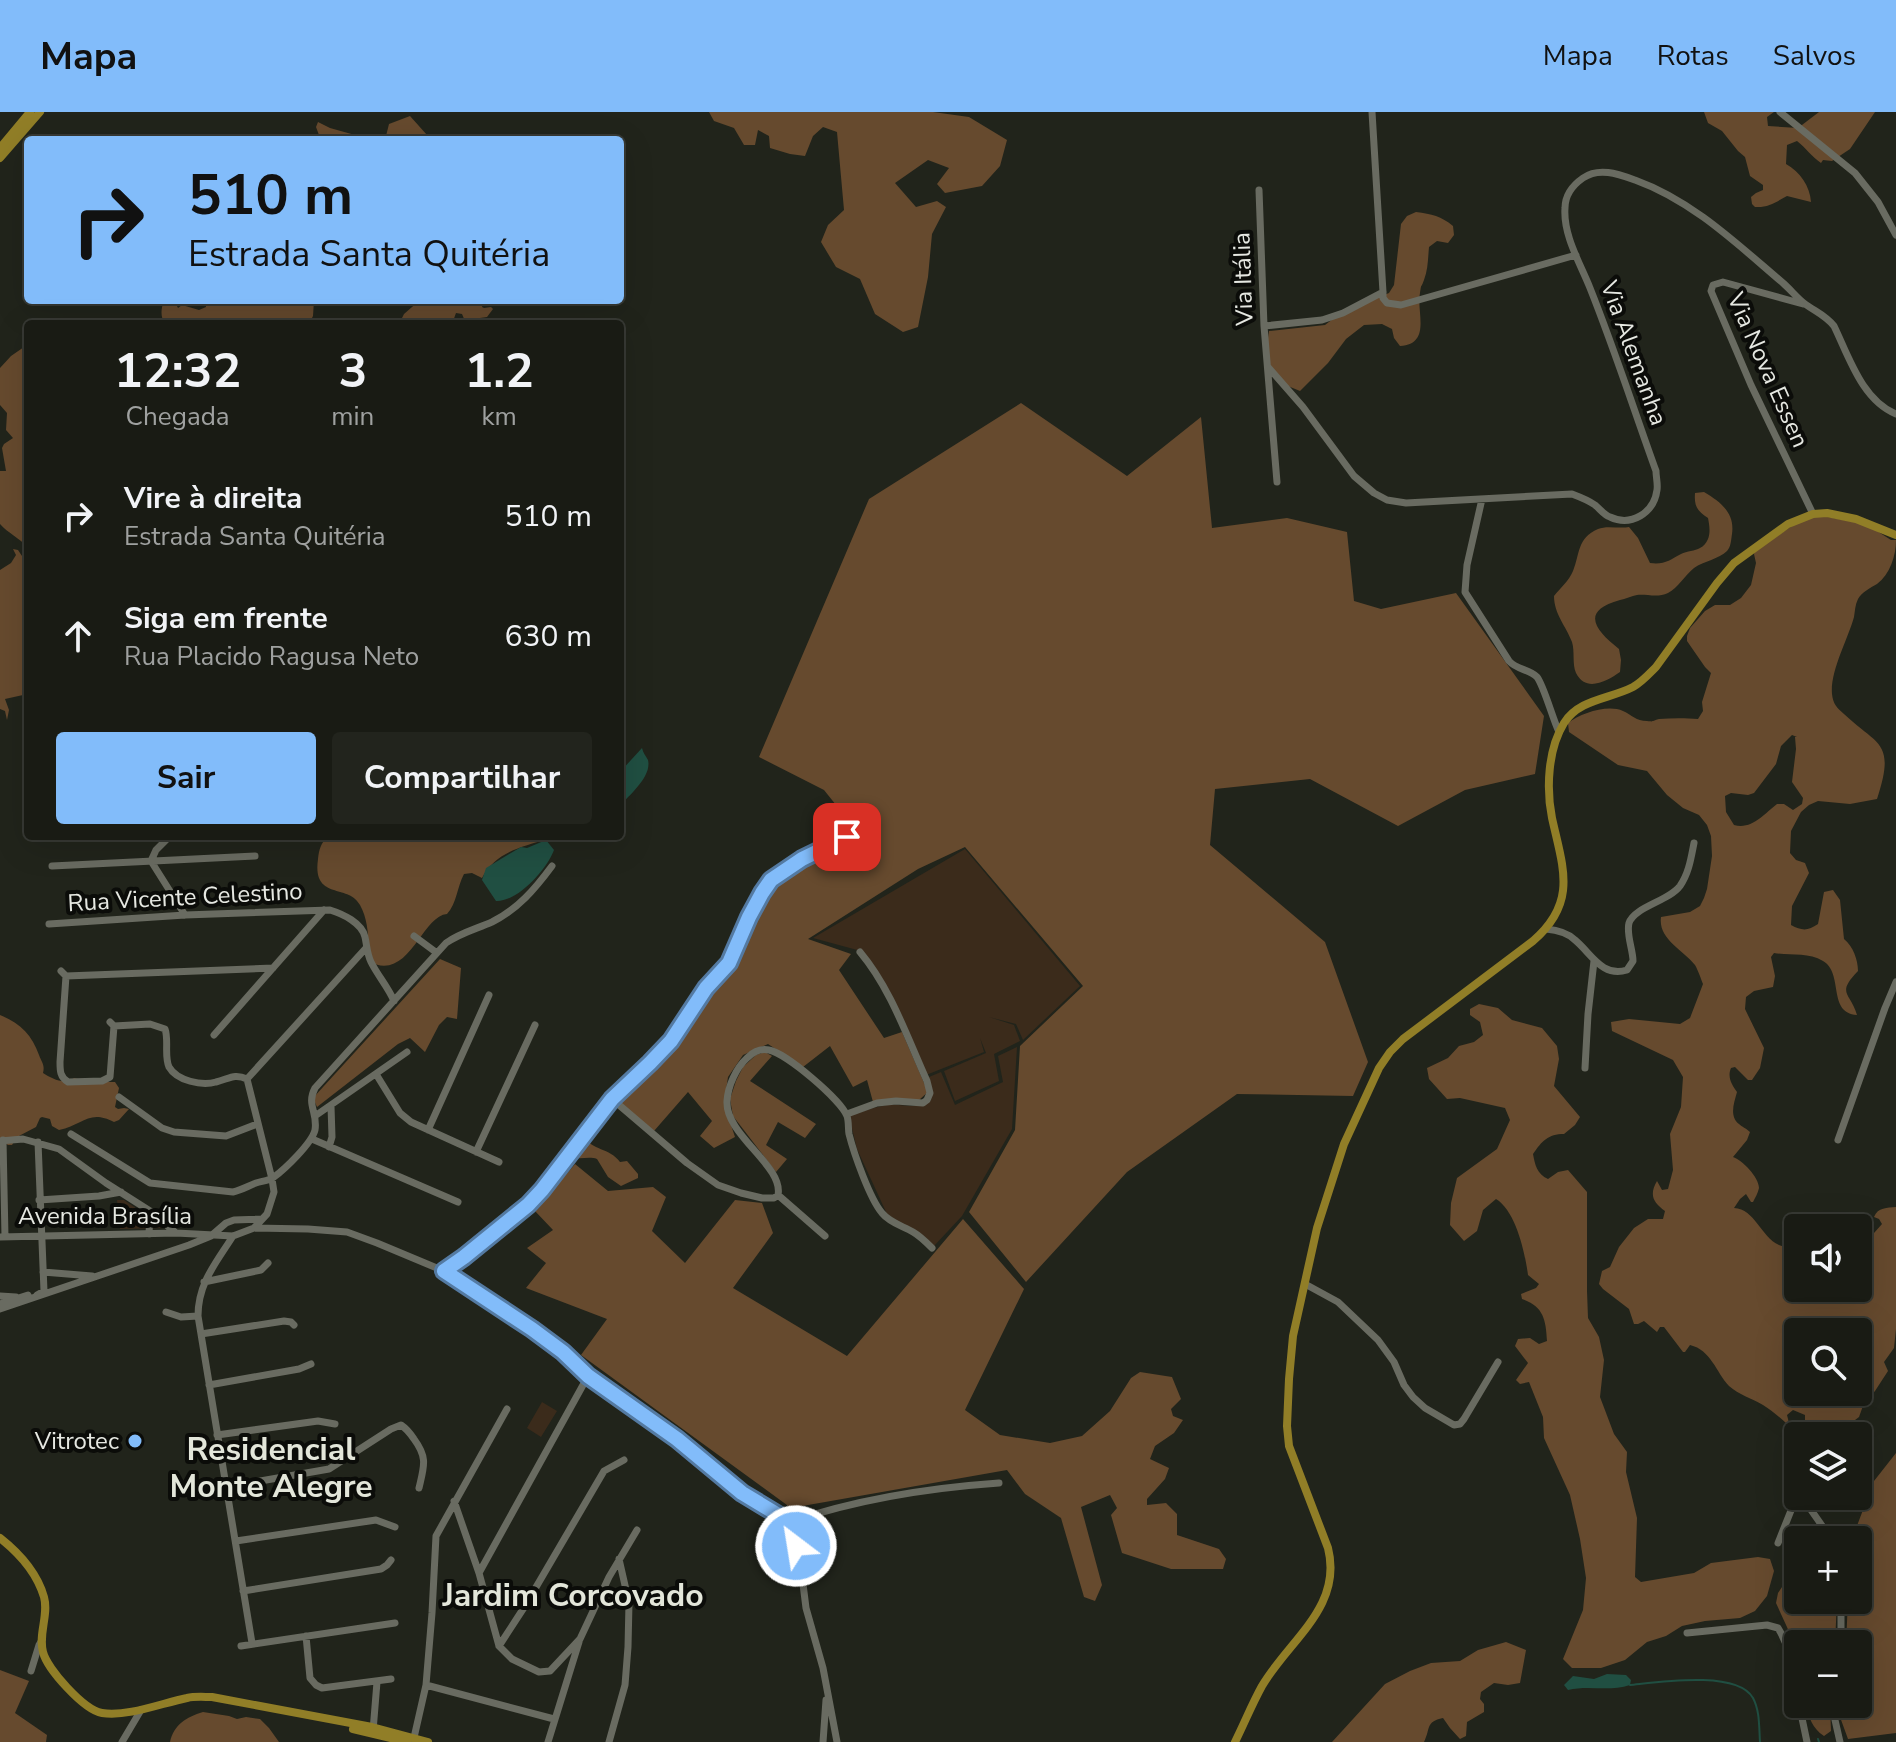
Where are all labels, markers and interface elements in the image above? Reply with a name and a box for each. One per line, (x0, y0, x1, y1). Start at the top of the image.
text: Mapa (40, 31, 137, 82)
text: Mapa (1543, 37, 1613, 75)
text: Rotas (1657, 37, 1729, 75)
text: Salvos (1773, 37, 1856, 75)
text: 510 m (188, 157, 353, 234)
icon: right (56, 168, 160, 272)
text: Estrada Santa Quitéria (188, 230, 550, 279)
street label: Via Itália (1225, 232, 1261, 327)
street label: Via Alemanha (1593, 275, 1675, 430)
street label: Via Nova Essen (1719, 287, 1816, 452)
text: 12:32 (114, 338, 241, 404)
text: 3 (338, 338, 367, 404)
text: 1.2 (464, 338, 534, 404)
text: Chegada (126, 399, 230, 434)
text: min (331, 399, 374, 434)
text: km (482, 399, 517, 434)
text: Vire à direita (124, 478, 302, 519)
icon: right (56, 494, 100, 538)
text: 510 m (505, 496, 592, 537)
text: Estrada Santa Quitéria (124, 519, 386, 554)
text: Siga em frente (124, 598, 328, 639)
icon: ahead (56, 614, 100, 658)
text: 630 m (505, 616, 592, 657)
text: Rua Placido Ragusa Neto (124, 639, 419, 674)
button: Sair (56, 732, 316, 824)
button: Compartilhar (332, 732, 592, 824)
pin (813, 803, 881, 871)
icon: arrive (825, 815, 869, 859)
street label: Rua Vicente Celestino (67, 875, 303, 919)
street label: Avenida Brasília (18, 1200, 192, 1232)
map controls (1784, 1214, 1872, 1718)
button: sound (1784, 1214, 1872, 1302)
button: search (1784, 1318, 1872, 1406)
button: layers (1784, 1422, 1872, 1510)
place label: Vitrotec (34, 1425, 119, 1457)
district label: Residencial Monte Alegre (169, 1428, 373, 1508)
marker: Vitrotec (126, 1432, 144, 1450)
position arrow (754, 1504, 838, 1588)
button: + (1784, 1526, 1872, 1614)
district label: Jardim Corcovado (441, 1574, 704, 1617)
button: − (1784, 1630, 1872, 1718)

